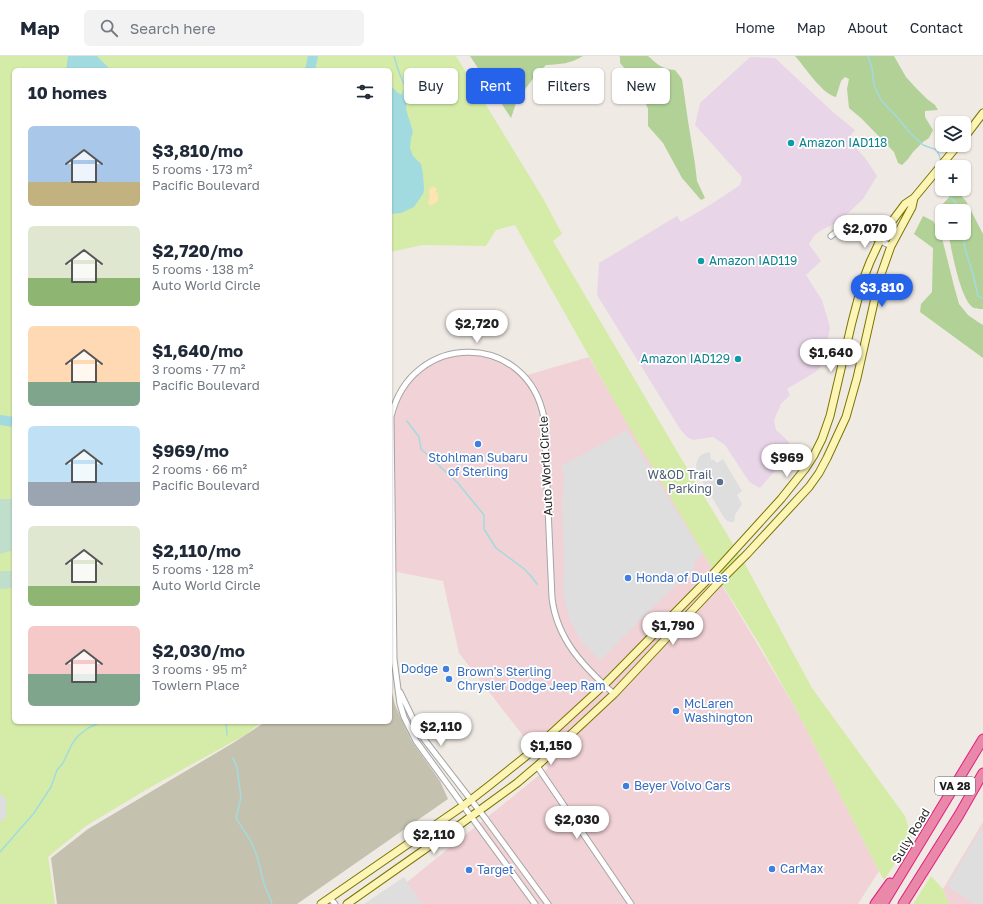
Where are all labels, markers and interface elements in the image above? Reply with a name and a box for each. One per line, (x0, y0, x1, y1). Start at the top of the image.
search box (84, 10, 364, 46)
text: Map (20, 16, 60, 39)
icon: search (98, 17, 120, 39)
text: Search here (130, 19, 216, 37)
text: Home (735, 19, 775, 36)
text: Map (797, 19, 825, 36)
text: About (847, 19, 888, 36)
text: Contact (910, 19, 963, 36)
chip: Buy (404, 68, 458, 104)
chip: Rent (466, 68, 525, 104)
chip: Filters (533, 68, 604, 104)
chip: New (612, 68, 670, 104)
icon: filters (354, 81, 376, 103)
text: 10 homes (28, 82, 107, 103)
map controls (935, 116, 971, 240)
button: layers (935, 116, 971, 152)
place label: Amazon IAD118 (799, 135, 887, 150)
marker: Amazon IAD118 (786, 138, 796, 148)
text: $3,810/mo (152, 140, 243, 161)
icon: home (60, 142, 108, 190)
button: + (935, 160, 971, 196)
text: 5 rooms · 173 m² (152, 161, 252, 177)
text: Pacific Boulevard (152, 177, 260, 193)
button: − (935, 204, 971, 240)
pin: $2,070 (832, 215, 898, 249)
text: $2,070 (843, 220, 887, 236)
text: $2,720/mo (152, 240, 243, 261)
icon: home (60, 242, 108, 290)
place label: Amazon IAD119 (709, 253, 797, 268)
marker: Amazon IAD119 (696, 256, 706, 266)
text: 5 rooms · 138 m² (152, 261, 253, 277)
pin: $3,810 (849, 274, 915, 308)
text: Auto World Circle (152, 277, 261, 293)
text: $3,810 (860, 279, 904, 295)
pin: $2,720 (444, 310, 510, 344)
text: $2,720 (455, 315, 499, 331)
pin: $1,640 (798, 339, 864, 373)
text: $1,640/mo (152, 340, 243, 361)
icon: home (60, 342, 108, 390)
text: $1,640 (809, 344, 853, 360)
place label: Amazon IAD129 (641, 351, 730, 366)
marker: Amazon IAD129 (733, 354, 743, 364)
text: 3 rooms · 77 m² (152, 361, 245, 377)
text: Pacific Boulevard (152, 377, 260, 393)
street label: Auto World Circle (535, 416, 556, 516)
marker: Stohlman Subaru of Sterling (473, 439, 483, 449)
text: $969/mo (152, 440, 229, 461)
icon: home (60, 442, 108, 490)
pin: $969 (763, 444, 811, 478)
text: $969 (770, 449, 804, 465)
place label: Stohlman Subaru of Sterling (428, 450, 528, 479)
text: 2 rooms · 66 m² (152, 461, 247, 477)
place label: W&OD Trail Parking (647, 467, 712, 496)
text: Pacific Boulevard (152, 477, 260, 493)
marker: W&OD Trail Parking (715, 477, 725, 487)
text: $2,110/mo (152, 540, 241, 561)
icon: home (60, 542, 108, 590)
text: 5 rooms · 128 m² (152, 561, 253, 577)
place label: Honda of Dulles (636, 570, 728, 585)
marker: Honda of Dulles (623, 573, 633, 583)
text: Auto World Circle (152, 577, 261, 593)
pin: $1,790 (640, 612, 706, 646)
text: $1,790 (651, 617, 695, 633)
text: $2,030/mo (152, 640, 245, 661)
icon: home (60, 642, 108, 690)
text: 3 rooms · 95 m² (152, 661, 247, 677)
place label: Dodge (401, 661, 438, 676)
marker: Dodge (441, 664, 451, 674)
place label: Brown's Sterling Chrysler Dodge Jeep Ram (457, 664, 606, 693)
marker: Brown's Sterling Chrysler Dodge Jeep Ram (444, 674, 454, 684)
text: Towlern Place (152, 677, 240, 693)
place label: McLaren Washington (684, 696, 753, 725)
marker: McLaren Washington (671, 706, 681, 716)
pin: $2,110 (408, 713, 474, 747)
text: $2,110 (420, 718, 462, 734)
pin: $1,150 (518, 732, 584, 766)
text: $1,150 (530, 737, 572, 753)
road number: VA 28 (935, 777, 975, 795)
place label: Beyer Volvo Cars (634, 778, 731, 793)
marker: Beyer Volvo Cars (621, 781, 631, 791)
pin: $2,030 (544, 806, 610, 840)
street label: Sully Road (888, 806, 933, 866)
text: $2,030 (554, 811, 600, 827)
pin: $2,110 (401, 821, 467, 855)
text: $2,110 (413, 826, 455, 842)
place label: CarMax (780, 861, 824, 876)
place label: Target (477, 862, 514, 877)
marker: CarMax (767, 864, 777, 874)
marker: Target (464, 865, 474, 875)

